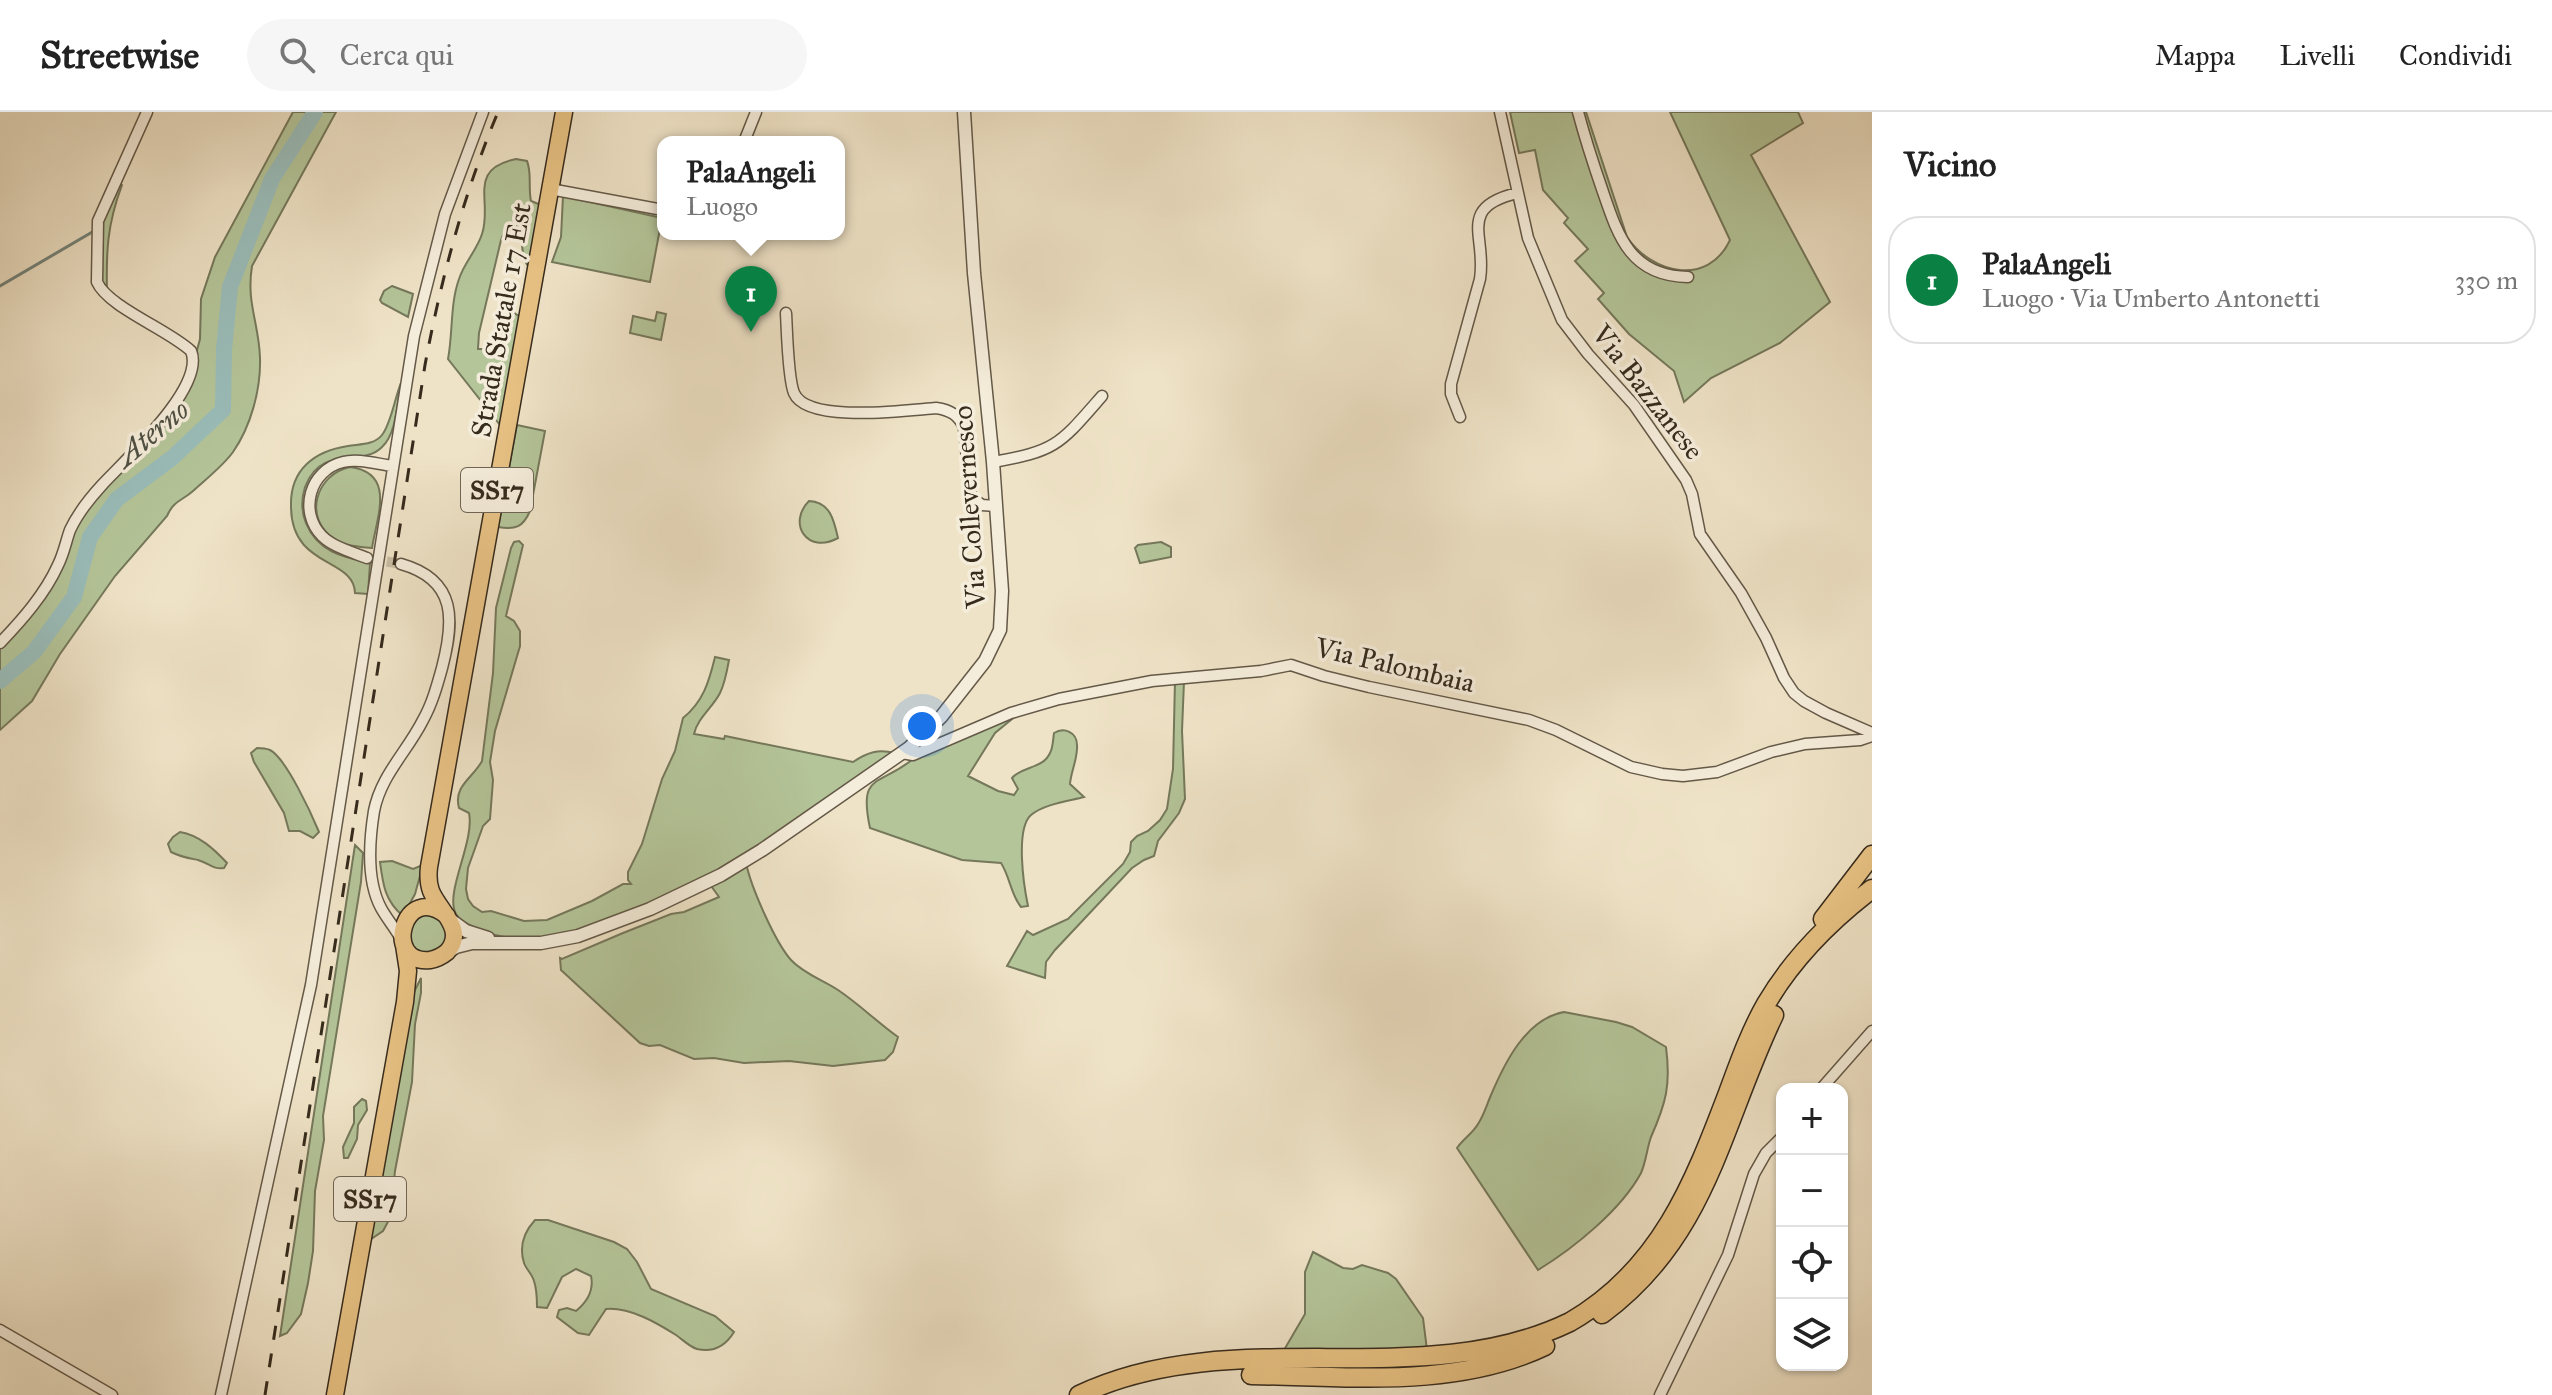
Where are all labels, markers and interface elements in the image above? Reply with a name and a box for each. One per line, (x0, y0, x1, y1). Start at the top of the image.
search box (247, 19, 807, 91)
text: Streetwise (40, 32, 199, 78)
icon: search (275, 33, 319, 77)
text: Cerca qui (339, 37, 454, 73)
text: Mappa (2155, 38, 2235, 73)
text: Livelli (2279, 38, 2355, 73)
text: Condividi (2399, 38, 2512, 73)
popup (657, 136, 845, 240)
text: Vicino (1904, 144, 1996, 185)
text: PalaAngeli (686, 154, 816, 190)
text: Luogo (686, 190, 758, 222)
street label: Strada Statale 17 Est (463, 200, 539, 440)
text: PalaAngeli (1982, 246, 2111, 282)
text: 1 (1927, 264, 1937, 296)
text: 330 m (2455, 264, 2518, 296)
pin: 1 (725, 266, 777, 332)
text: Luogo · Via Umberto Antonetti (1982, 282, 2320, 314)
street label: Via Bazzanese (1584, 317, 1712, 467)
water label: Aterno (105, 392, 196, 476)
street label: Via Collevernesco (944, 404, 994, 611)
road number: SS17 (461, 468, 533, 512)
street label: Via Palombaia (1311, 629, 1478, 700)
your location (902, 706, 942, 746)
map controls (1776, 1083, 1848, 1371)
button: + (1776, 1083, 1848, 1155)
button: − (1776, 1155, 1848, 1227)
road number: SS17 (334, 1177, 406, 1221)
button: locate (1776, 1227, 1848, 1299)
button: layers (1776, 1299, 1848, 1371)

